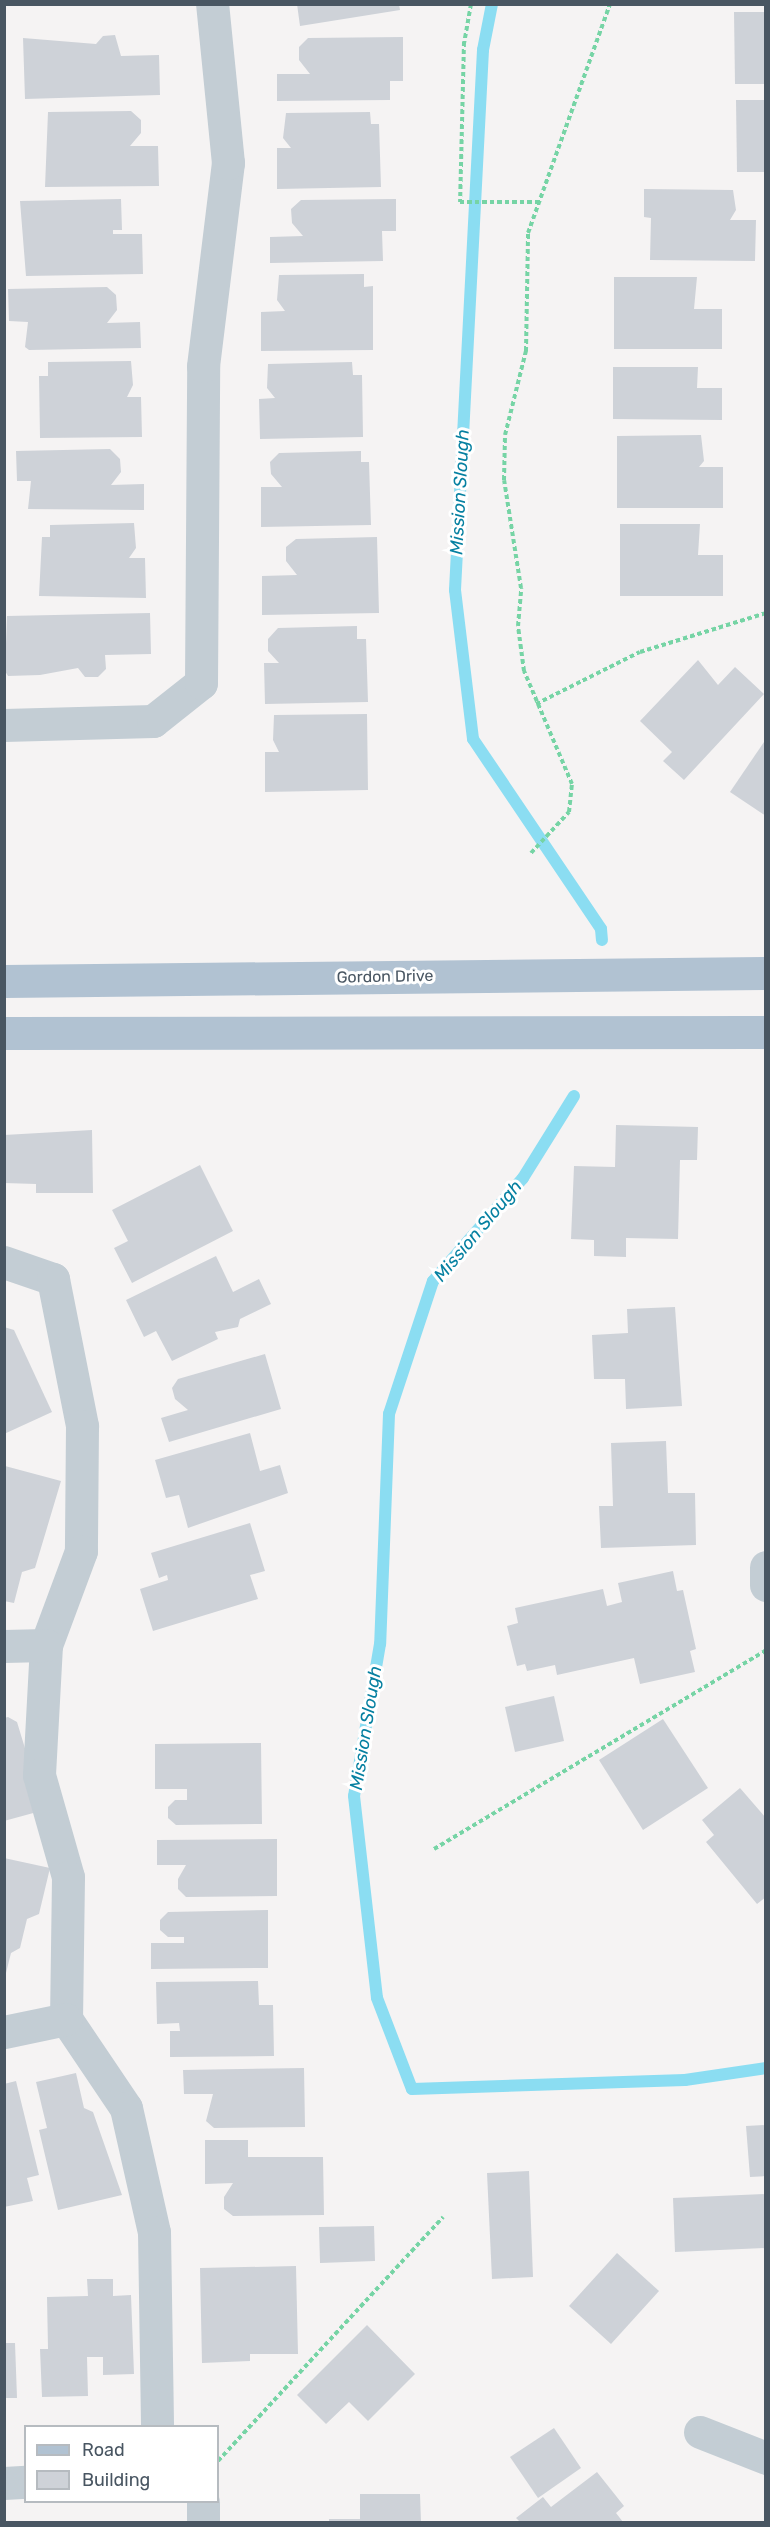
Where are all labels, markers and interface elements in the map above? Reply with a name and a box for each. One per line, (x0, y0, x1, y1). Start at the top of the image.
water label: Mission Slough (446, 429, 474, 555)
street label: Gordon Drive (336, 967, 434, 987)
water label: Mission Slough (429, 1176, 527, 1286)
water label: Mission Slough (346, 1664, 386, 1792)
legend (24, 2425, 219, 2503)
text: Road (82, 2439, 125, 2461)
text: Building (82, 2469, 150, 2491)

